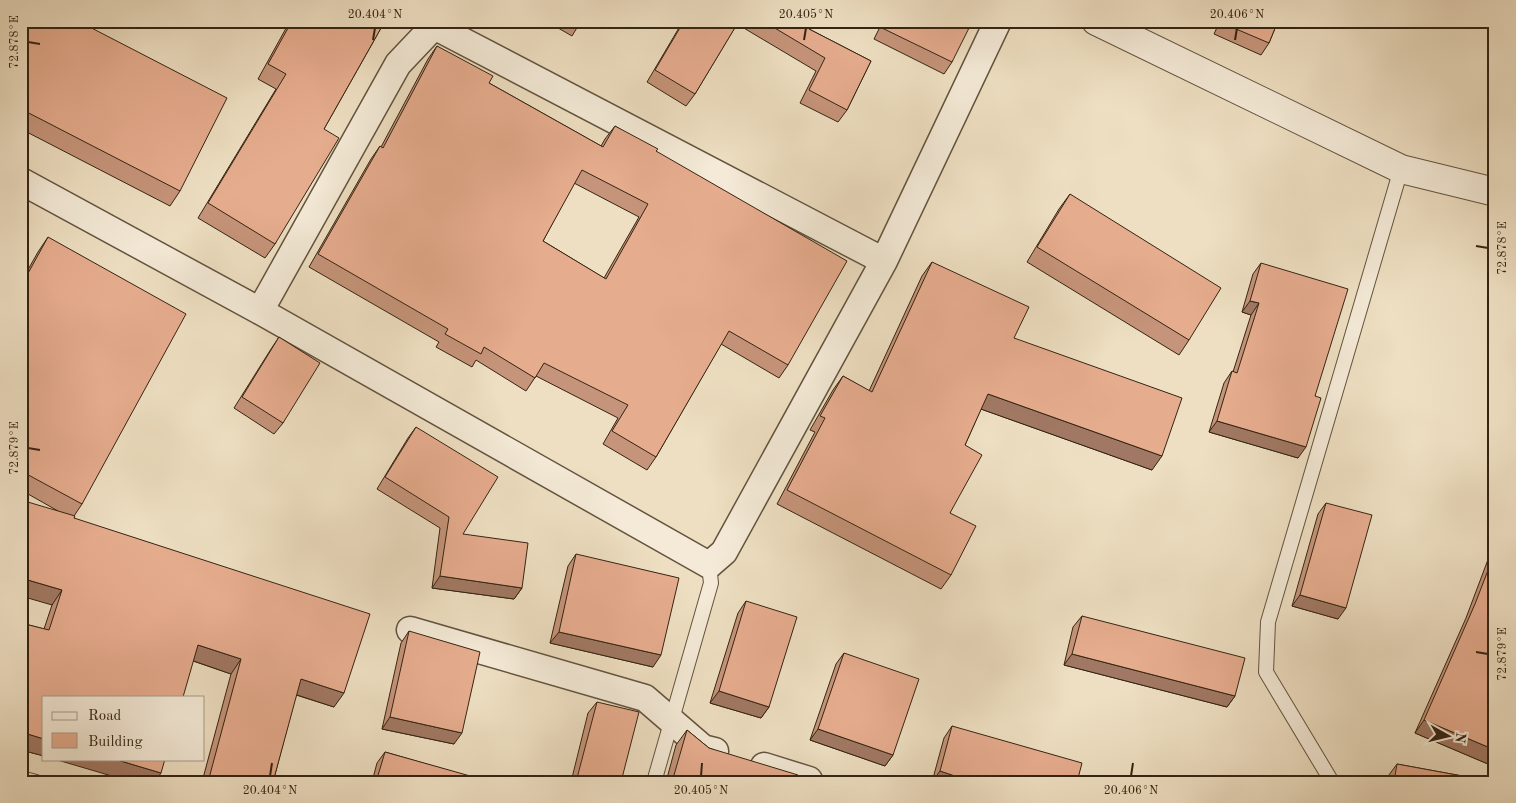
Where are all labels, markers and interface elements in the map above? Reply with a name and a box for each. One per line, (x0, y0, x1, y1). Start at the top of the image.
text: 20.405°N (779, 8, 833, 21)
text: 20.404°N (348, 9, 402, 21)
text: 20.406°N (1210, 9, 1264, 21)
text: 72.878°E (9, 15, 21, 69)
text: 72.878°E (1497, 221, 1509, 275)
text: 72.879°E (9, 421, 21, 475)
text: 72.879°E (1497, 627, 1509, 681)
legend (42, 696, 205, 760)
text: Road (88, 709, 122, 724)
north arrow (1424, 710, 1474, 760)
text: N (1452, 731, 1468, 744)
text: Building (88, 735, 143, 750)
text: 20.405°N (674, 784, 728, 797)
text: 20.404°N (243, 785, 297, 797)
text: 20.406°N (1104, 785, 1158, 797)

